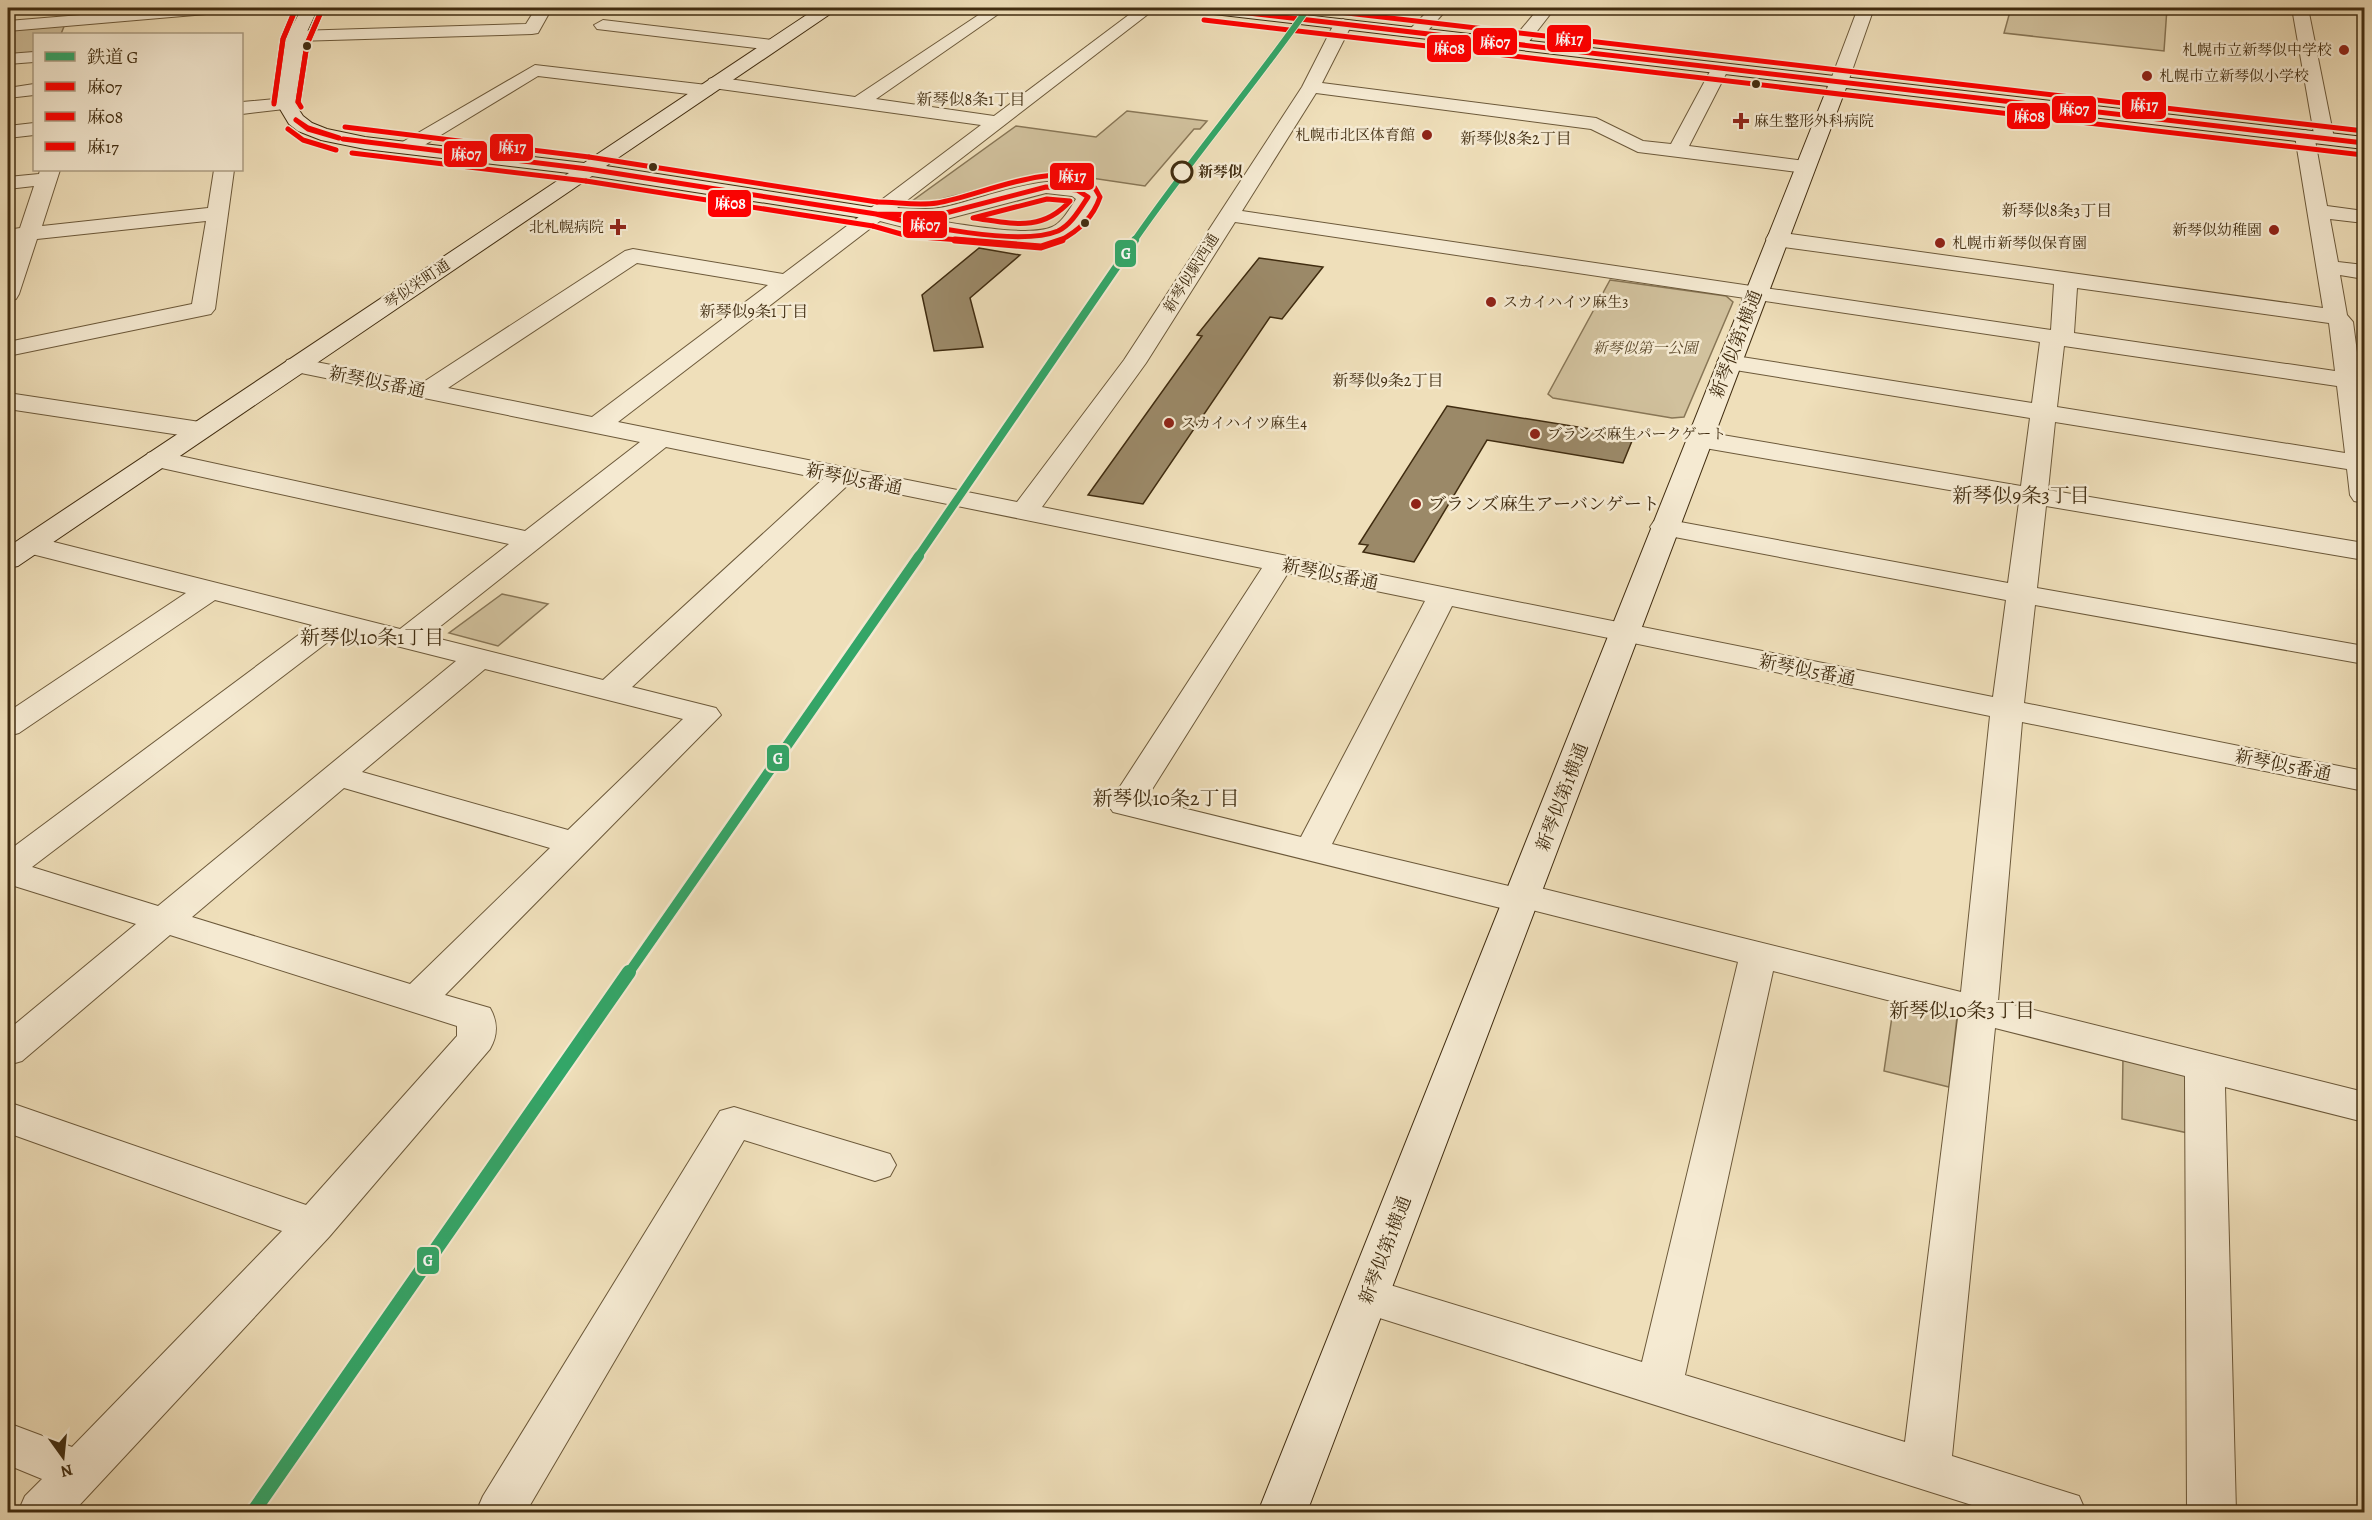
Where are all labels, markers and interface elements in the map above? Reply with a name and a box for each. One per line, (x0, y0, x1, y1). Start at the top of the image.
line badge: 麻17 (1546, 24, 1592, 53)
line badge: 麻07 (1472, 27, 1518, 56)
text: 麻17 (1555, 29, 1583, 51)
text: 麻07 (1480, 32, 1511, 54)
legend (33, 33, 243, 171)
line badge: 麻08 (1426, 34, 1472, 63)
text: 麻08 (1433, 38, 1465, 60)
unlabelled marker (301, 40, 313, 52)
place label: 札幌市立新琴似中学校 (2182, 40, 2332, 60)
marker: 札幌市立新琴似中学校 (2337, 43, 2351, 57)
text: 鉄道 G (87, 45, 139, 69)
place label: 札幌市立新琴似小学校 (2159, 66, 2309, 86)
marker: 札幌市立新琴似小学校 (2140, 69, 2154, 83)
text: 麻07 (87, 75, 123, 99)
unlabelled marker (1750, 78, 1762, 90)
district label: 新琴似8条1丁目 (916, 89, 1026, 111)
line badge: 麻17 (2121, 91, 2167, 120)
line badge: 麻07 (2051, 95, 2097, 124)
text: 麻17 (2130, 95, 2158, 117)
text: 麻07 (2059, 99, 2090, 121)
line badge: 麻08 (2006, 102, 2051, 130)
text: 麻08 (87, 105, 123, 129)
text: 麻08 (2013, 106, 2045, 128)
place label: 麻生整形外科病院 (1754, 111, 1874, 131)
marker: 麻生整形外科病院 (1732, 112, 1750, 130)
place label: 札幌市北区体育館 (1295, 125, 1415, 145)
marker: 札幌市北区体育館 (1420, 128, 1434, 142)
district label: 新琴似8条2丁目 (1460, 128, 1572, 150)
line badge: 麻17 (489, 133, 534, 162)
text: 麻17 (87, 135, 119, 159)
text: 麻17 (498, 137, 526, 159)
line badge: 麻07 (443, 140, 488, 168)
text: 麻07 (451, 144, 482, 166)
unlabelled marker (647, 161, 659, 173)
marker: 新琴似 (1171, 161, 1193, 183)
line badge: 麻17 (1049, 162, 1095, 191)
place label: 新琴似 (1198, 162, 1243, 182)
text: 麻17 (1058, 166, 1086, 188)
line badge: 麻08 (707, 189, 752, 218)
text: 麻08 (714, 193, 746, 215)
district label: 新琴似8条3丁目 (2002, 200, 2112, 222)
line badge: 麻07 (902, 210, 948, 239)
text: 麻07 (910, 215, 941, 237)
place label: 北札幌病院 (529, 217, 604, 237)
unlabelled marker (1079, 217, 1091, 229)
marker: 北札幌病院 (609, 218, 627, 236)
place label: 新琴似幼稚園 (2172, 220, 2262, 240)
marker: 新琴似幼稚園 (2267, 223, 2281, 237)
street label: 新琴似駅西通 (1159, 230, 1223, 316)
place label: 札幌市新琴似保育園 (1952, 233, 2087, 253)
marker: 札幌市新琴似保育園 (1933, 236, 1947, 250)
line badge: G (1114, 239, 1137, 268)
text: G (1121, 243, 1131, 265)
street label: 琴似栄町通 (380, 255, 454, 313)
street label: 新琴似第1横通 (1704, 286, 1768, 402)
place label: スカイハイツ麻生3 (1503, 292, 1629, 312)
marker: スカイハイツ麻生3 (1484, 295, 1498, 309)
district label: 新琴似9条1丁目 (700, 301, 808, 323)
park label: 新琴似第一公園 (1592, 338, 1700, 358)
street label: 新琴似5番通 (327, 361, 427, 403)
district label: 新琴似9条2丁目 (1333, 370, 1443, 392)
place label: スカイハイツ麻生4 (1181, 413, 1307, 433)
marker: スカイハイツ麻生4 (1162, 416, 1176, 430)
place label: ブランズ麻生パークゲート (1547, 424, 1727, 444)
marker: ブランズ麻生パークゲート (1528, 427, 1542, 441)
street label: 新琴似5番通 (804, 458, 904, 500)
district label: 新琴似9条3丁目 (1952, 482, 2090, 509)
place label: ブランズ麻生アーバンゲート (1428, 492, 1660, 516)
marker: ブランズ麻生アーバンゲート (1409, 497, 1423, 511)
street label: 新琴似5番通 (1280, 553, 1380, 595)
district label: 新琴似10条1丁目 (300, 624, 444, 651)
street label: 新琴似5番通 (1757, 649, 1857, 691)
street label: 新琴似第1横通 (1530, 739, 1594, 855)
line badge: G (766, 744, 790, 772)
street label: 新琴似5番通 (2233, 744, 2333, 786)
text: G (773, 748, 783, 770)
district label: 新琴似10条2丁目 (1093, 785, 1240, 812)
district label: 新琴似10条3丁目 (1889, 997, 2035, 1024)
street label: 新琴似第1横通 (1353, 1192, 1417, 1308)
line badge: G (416, 1246, 440, 1275)
text: G (423, 1250, 433, 1272)
north arrow (33, 1427, 93, 1487)
text: N (58, 1458, 75, 1483)

